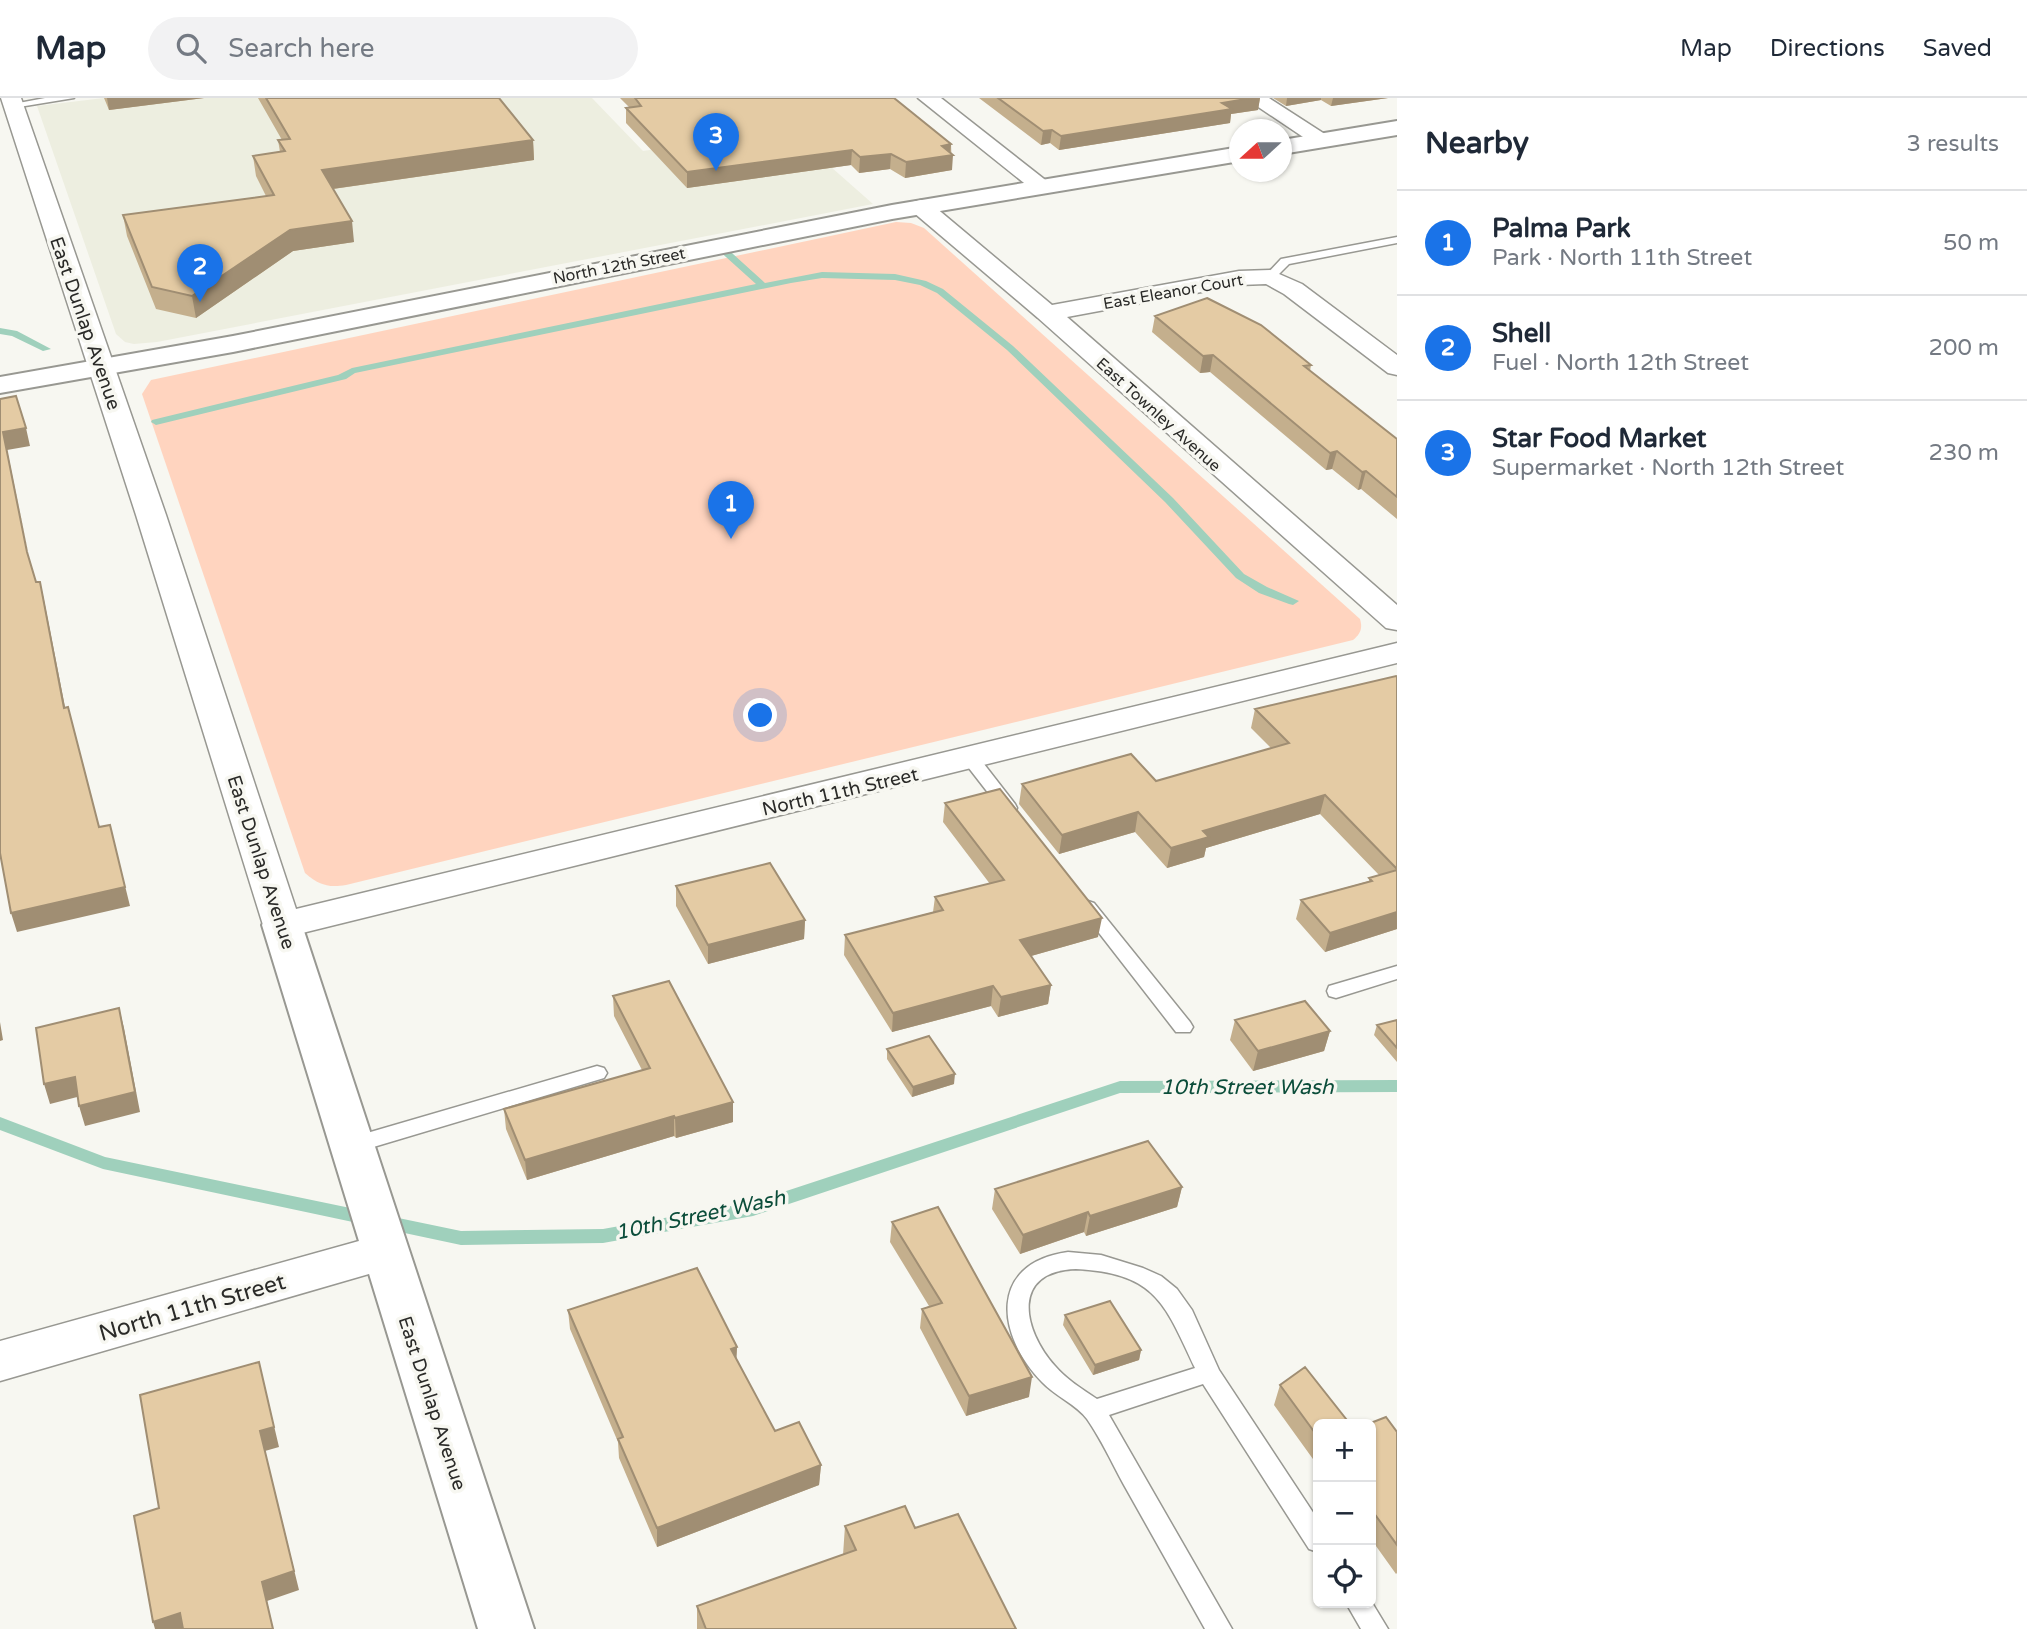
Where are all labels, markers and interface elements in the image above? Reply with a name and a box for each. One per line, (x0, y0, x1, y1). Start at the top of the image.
search box (148, 17, 638, 80)
text: Map (35, 29, 106, 68)
icon: search (172, 29, 210, 67)
text: Search here (228, 33, 374, 64)
text: Map (1680, 34, 1732, 63)
text: Directions (1770, 34, 1885, 63)
text: Saved (1923, 34, 1992, 63)
pin: 3 (693, 113, 739, 171)
north arrow (1229, 119, 1292, 182)
text: Nearby (1425, 125, 1529, 162)
text: 3 results (1906, 130, 1999, 158)
text: Palma Park (1492, 213, 1631, 244)
text: 1 (1441, 229, 1455, 257)
text: 50 m (1943, 229, 1999, 257)
street label: East Dunlap Avenue (45, 234, 125, 413)
street label: North 12th Street (551, 243, 687, 289)
pin: 2 (177, 244, 223, 302)
text: Park · North 11th Street (1492, 244, 1752, 272)
street label: East Eleanor Court (1102, 270, 1245, 314)
text: Shell (1492, 318, 1551, 349)
text: 2 (1441, 334, 1455, 362)
text: 200 m (1929, 334, 1999, 362)
text: Fuel · North 12th Street (1492, 349, 1749, 377)
street label: East Townley Avenue (1092, 354, 1225, 476)
text: Star Food Market (1492, 423, 1707, 454)
text: 3 (1441, 439, 1455, 467)
text: 230 m (1929, 439, 1999, 467)
text: Supermarket · North 12th Street (1492, 454, 1844, 482)
pin: 1 (708, 481, 754, 539)
your location (743, 698, 777, 732)
street label: North 11th Street (760, 763, 920, 821)
street label: East Dunlap Avenue (223, 773, 300, 952)
water label: 10th Street Wash (1160, 1075, 1335, 1100)
water label: 10th Street Wash (613, 1185, 789, 1246)
street label: North 11th Street (96, 1268, 289, 1348)
street label: East Dunlap Avenue (394, 1314, 471, 1493)
map controls (1313, 1419, 1376, 1608)
button: + (1313, 1419, 1376, 1482)
button: − (1313, 1482, 1376, 1545)
button: locate (1313, 1545, 1376, 1608)

